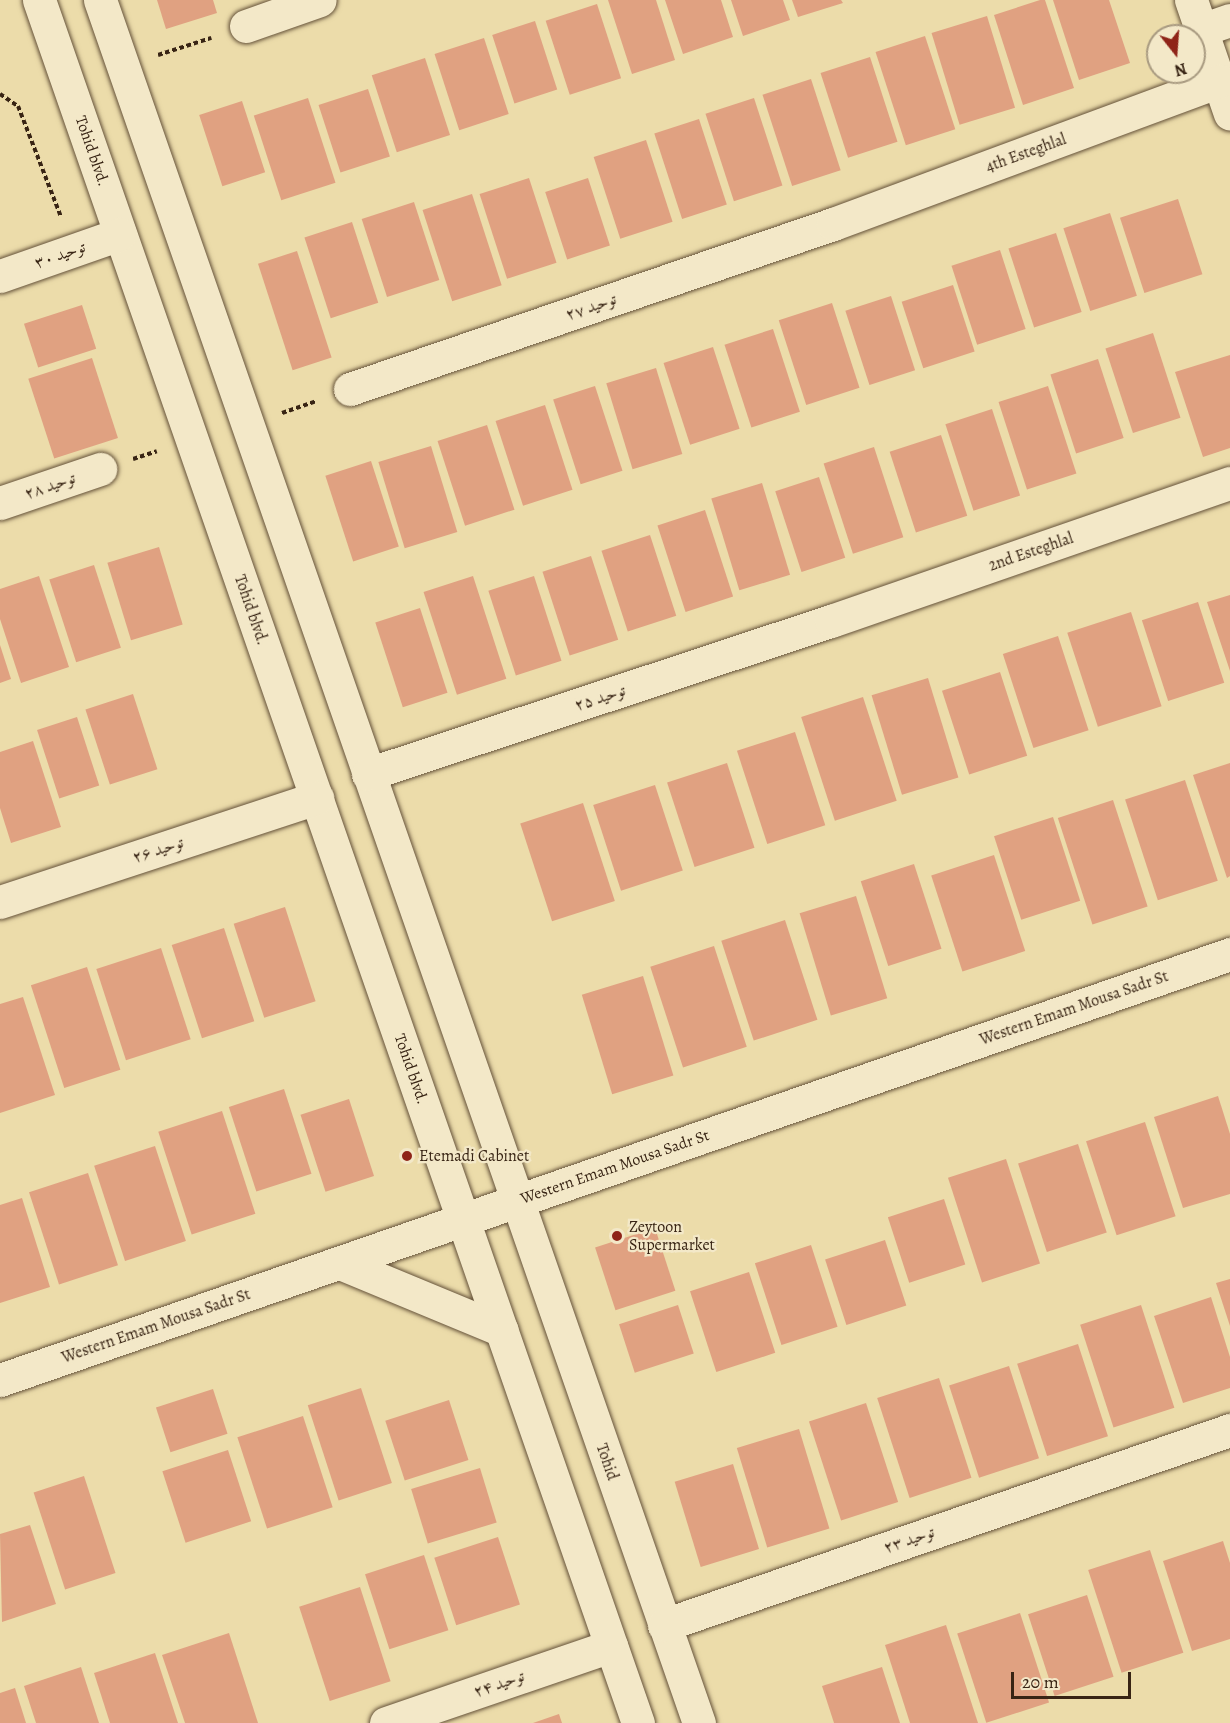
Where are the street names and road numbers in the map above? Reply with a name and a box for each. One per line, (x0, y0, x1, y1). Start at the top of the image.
street label: Tohid blvd. (71, 113, 113, 189)
street label: 4th Esteghlal (983, 130, 1069, 176)
street label: توحید ۳۰ (32, 237, 88, 273)
street label: توحید ۲۷ (563, 289, 619, 325)
street label: توحید ۲۸ (22, 468, 78, 504)
street label: 2nd Esteghlal (986, 529, 1076, 575)
street label: Tohid blvd. (230, 572, 272, 648)
street label: توحید ۲۵ (572, 681, 628, 715)
street label: توحید ۲۶ (130, 833, 186, 867)
street label: Western Emam Mousa Sadr St (977, 967, 1171, 1049)
street label: Tohid blvd. (390, 1031, 432, 1107)
street label: Western Emam Mousa Sadr St (518, 1126, 712, 1208)
street label: Western Emam Mousa Sadr St (59, 1285, 253, 1367)
street label: Tohid (592, 1441, 622, 1483)
street label: توحید ۲۳ (881, 1522, 937, 1558)
street label: توحید ۲۴ (471, 1666, 527, 1702)

